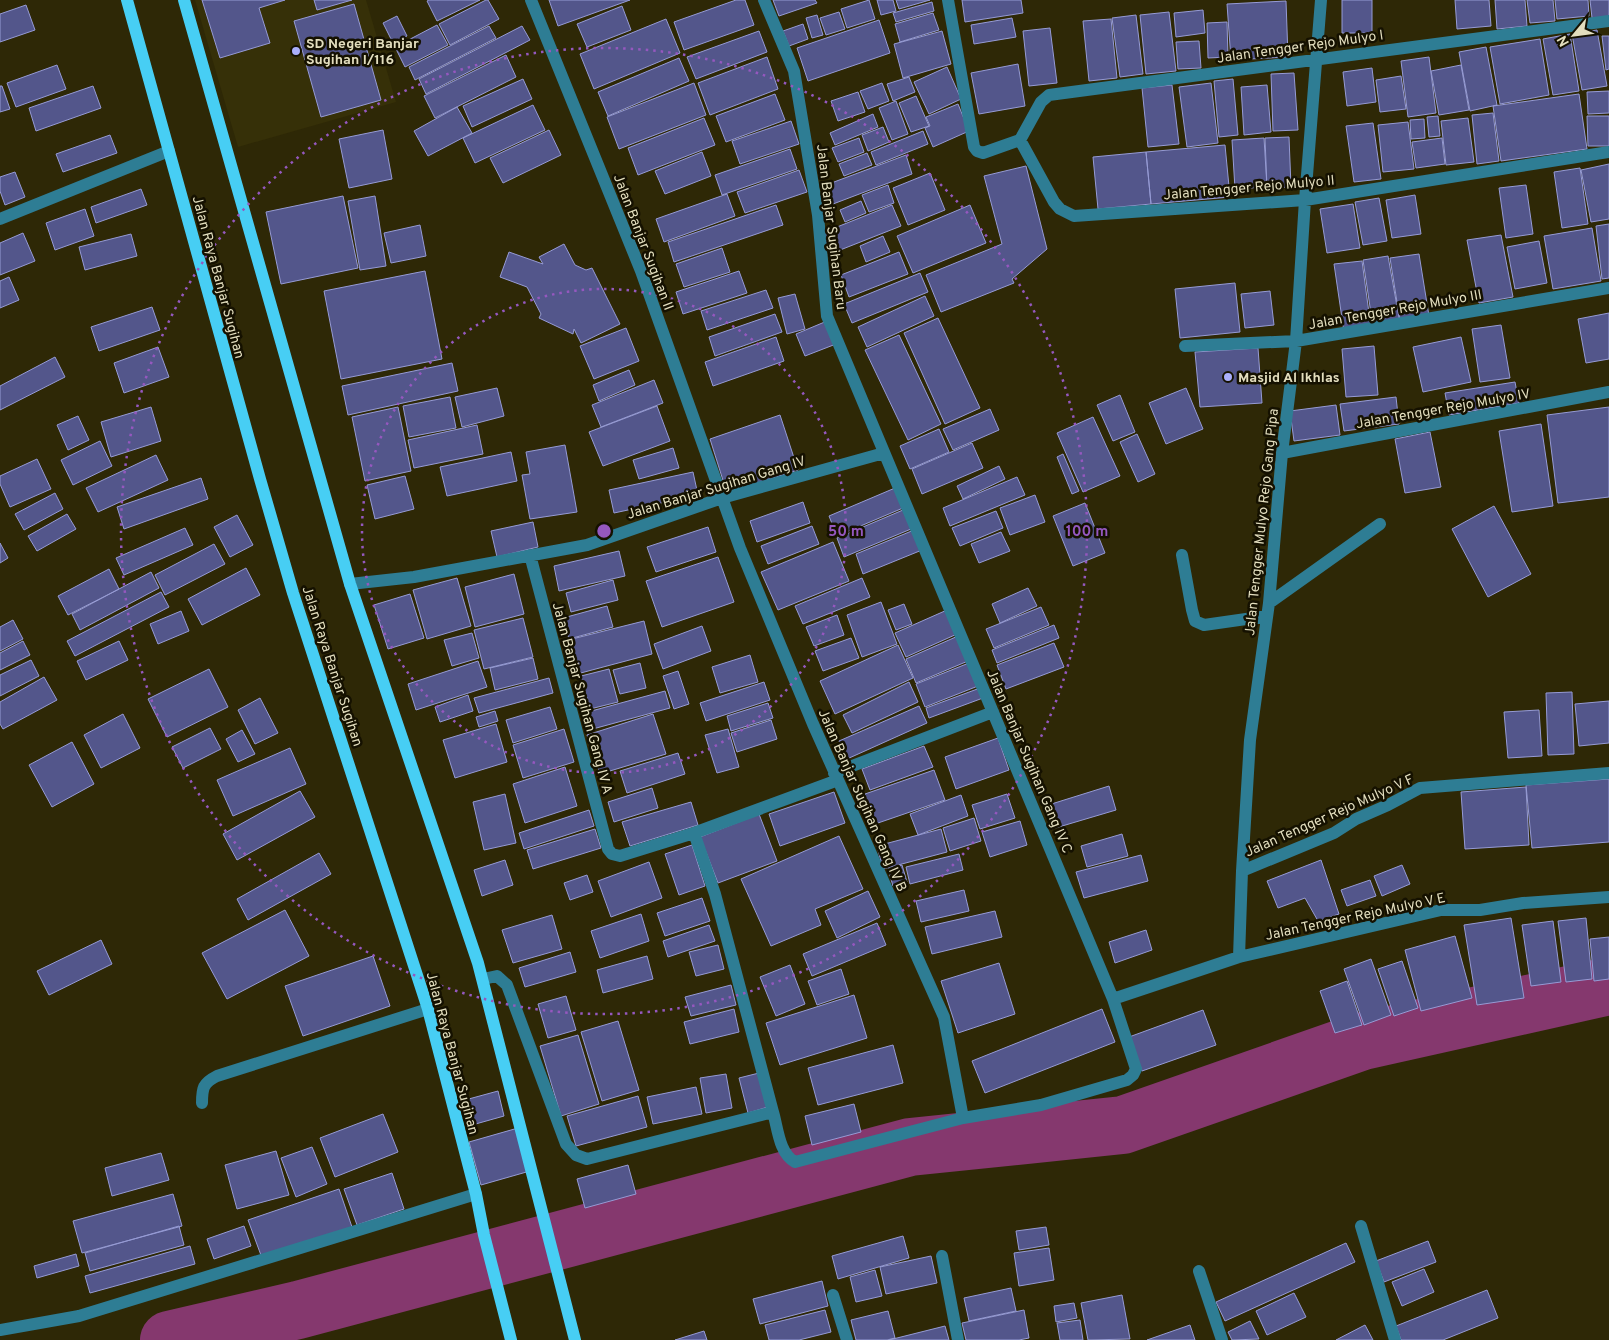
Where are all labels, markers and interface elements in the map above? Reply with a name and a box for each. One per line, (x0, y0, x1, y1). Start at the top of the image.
north arrow (1549, 10, 1599, 60)
street label: Jalan Tengger Rejo Mulyo I (1216, 27, 1385, 68)
text: N (1554, 32, 1574, 49)
place label: SD Negeri Banjar Sugihan I/116 (306, 36, 419, 69)
marker: SD Negeri Banjar Sugihan I/116 (290, 45, 302, 57)
street label: Jalan Banjar Sugihan Baru (812, 143, 849, 311)
street label: Jalan Banjar Sugihan II (609, 172, 676, 313)
street label: Jalan Tengger Rejo Mulyo II (1163, 173, 1335, 204)
street label: Jalan Raya Banjar Sugihan (188, 194, 247, 361)
street label: Jalan Tengger Rejo Mulyo III (1307, 287, 1483, 334)
place label: Masjid Al Ikhlas (1238, 370, 1340, 387)
marker: Masjid Al Ikhlas (1222, 371, 1234, 383)
street label: Jalan Tengger Rejo Mulyo IV (1355, 386, 1532, 433)
street label: Jalan Tengger Mulyo Rejo Gang Pipa (1242, 408, 1283, 637)
street label: Jalan Banjar Sugihan Gang IV (625, 453, 808, 524)
centre of rings (595, 522, 613, 540)
text: 50 m (828, 523, 864, 542)
text: 100 m (1066, 523, 1108, 542)
street label: Jalan Raya Banjar Sugihan (298, 584, 366, 749)
street label: Jalan Banjar Sugihan Gang IV A (548, 601, 615, 796)
street label: Jalan Banjar Sugihan Gang IV C (982, 667, 1075, 856)
street label: Jalan Banjar Sugihan Gang IV B (814, 707, 910, 895)
street label: Jalan Tengger Rejo Mulyo V F (1243, 771, 1417, 861)
street label: Jalan Tengger Rejo Mulyo V E (1264, 890, 1447, 945)
street label: Jalan Raya Banjar Sugihan (422, 970, 481, 1137)

